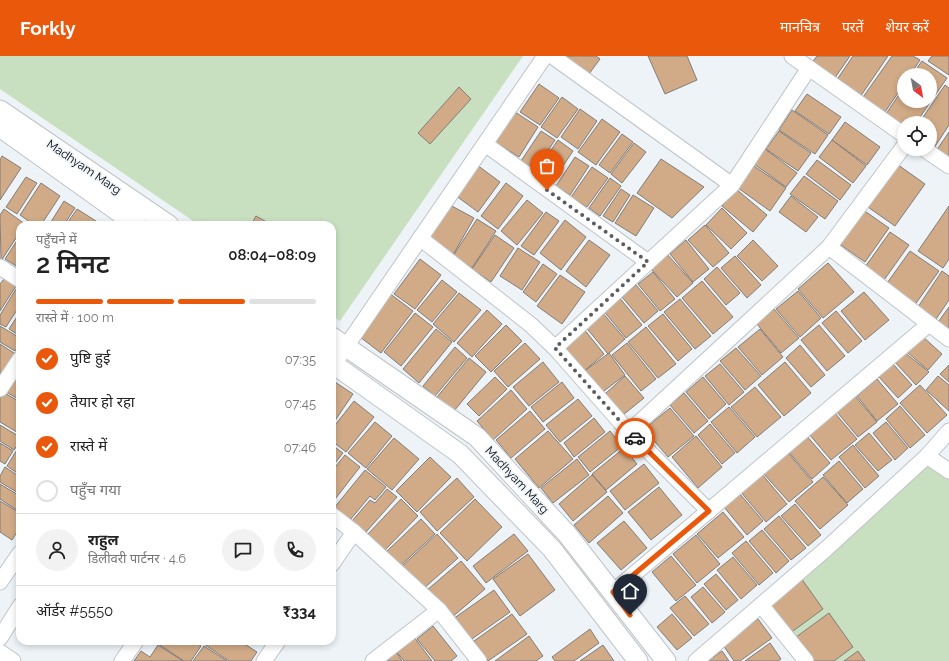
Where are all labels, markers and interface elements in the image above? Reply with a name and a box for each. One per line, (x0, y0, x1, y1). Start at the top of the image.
text: Forkly (20, 17, 76, 39)
text: मानचित्र (780, 19, 820, 35)
text: परतें (842, 19, 864, 35)
text: शेयर करें (886, 19, 929, 35)
north arrow (897, 68, 937, 108)
map controls (897, 68, 937, 156)
button: locate (897, 116, 937, 156)
street label: Madhyam Marg (44, 137, 124, 197)
pin (530, 149, 564, 190)
icon: bag (536, 155, 558, 177)
text: पहुँचने में (36, 232, 77, 247)
text: 08:04–08:09 (228, 246, 316, 264)
text: 2 मिनट (36, 249, 109, 279)
text: रास्ते में · 100 m (36, 310, 114, 325)
icon: check (36, 348, 58, 370)
text: पुष्टि हुई (70, 349, 110, 367)
text: 07:35 (285, 352, 316, 367)
icon: check (36, 392, 58, 414)
text: तैयार हो रहा (70, 393, 135, 411)
text: 07:45 (285, 396, 316, 411)
courier (615, 418, 655, 458)
icon: car (624, 427, 646, 449)
icon: check (36, 436, 58, 458)
text: रास्ते में (70, 437, 107, 455)
text: 07:46 (284, 440, 316, 455)
street label: Madhyam Marg (482, 444, 552, 516)
text: पहुँच गया (70, 481, 121, 499)
button: person (36, 529, 78, 571)
button: chat (222, 529, 264, 571)
button: phone (274, 529, 316, 571)
text: राहुल (88, 531, 119, 549)
text: डिलीवरी पार्टनर · 4.6 (88, 551, 186, 566)
pin (613, 574, 647, 615)
icon: home (619, 580, 641, 602)
text: ऑर्डर #5550 (36, 602, 113, 620)
text: ₹334 (283, 603, 316, 621)

